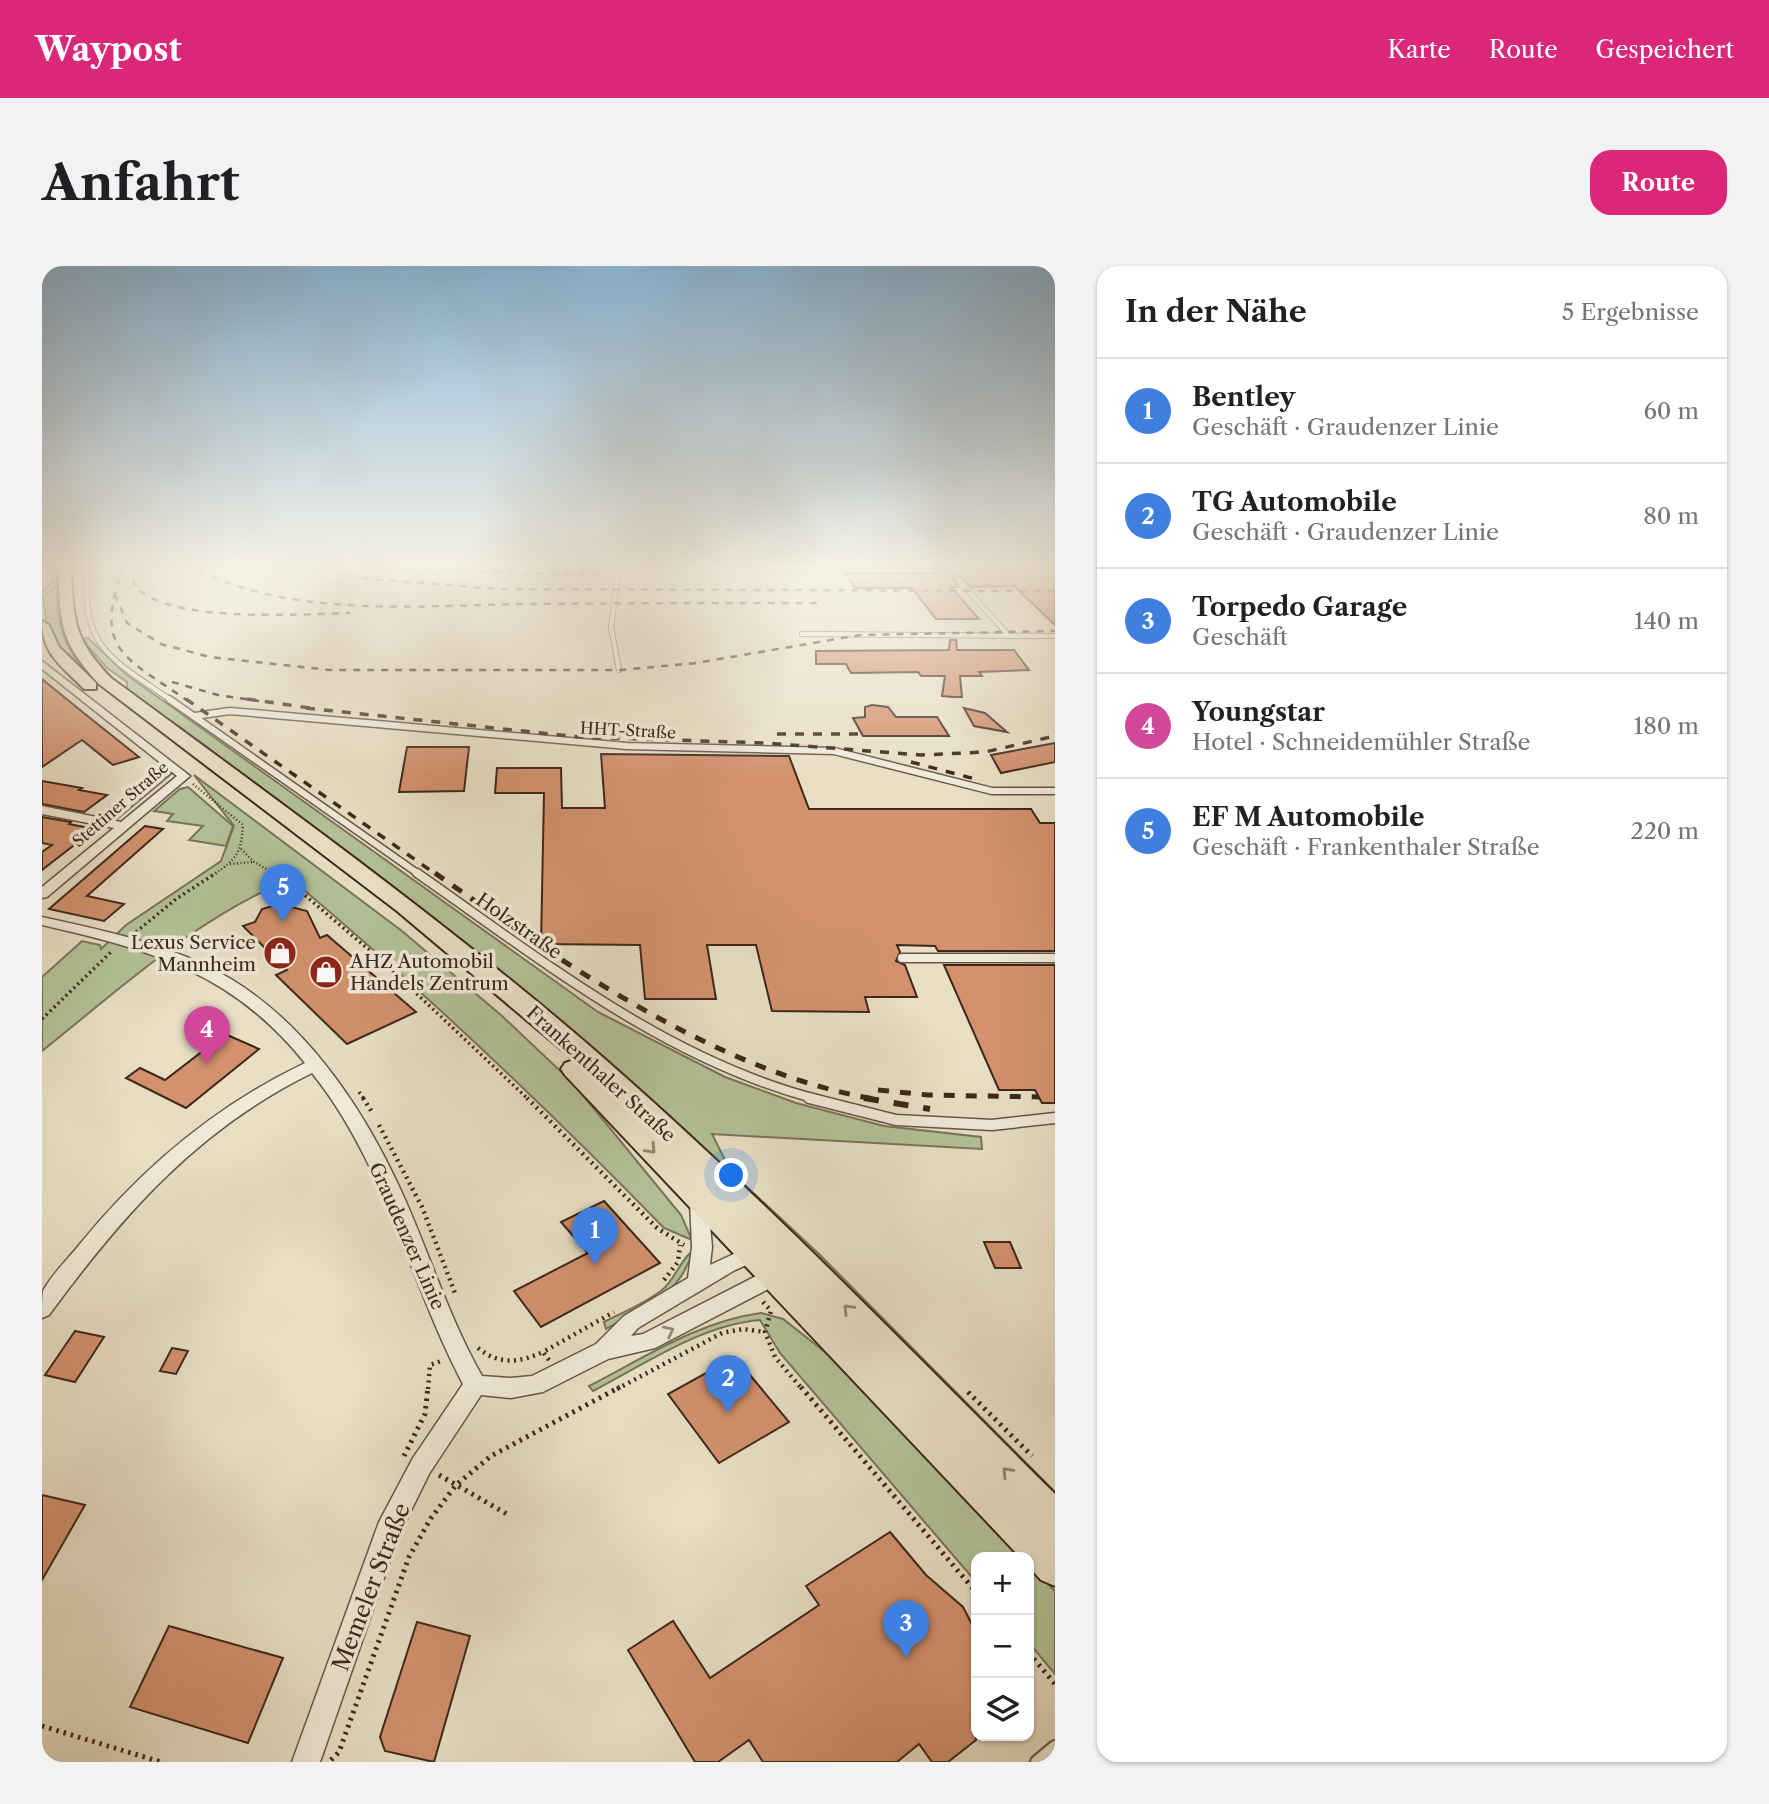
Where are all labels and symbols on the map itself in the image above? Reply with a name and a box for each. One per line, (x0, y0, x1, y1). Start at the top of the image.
street label: HHT-Straße (580, 718, 676, 742)
street label: Stettiner Straße (68, 757, 172, 851)
pin: 5 (260, 864, 306, 922)
street label: Holzstraße (472, 888, 566, 964)
place label: Lexus Service Mannheim (131, 931, 256, 976)
shop icon: Lexus Service Mannheim (261, 934, 299, 972)
place label: AHZ Automobil Handels Zentrum (349, 950, 509, 995)
shop icon: AHZ Automobil Handels Zentrum (307, 953, 345, 991)
street label: Frankenthaler Straße (522, 1001, 680, 1147)
pin: 4 (184, 1006, 230, 1064)
one-way arrow (643, 1141, 655, 1154)
your location (714, 1158, 748, 1192)
street label: Graudenzer Linie (364, 1159, 450, 1313)
pin: 1 (572, 1207, 618, 1265)
one-way arrow (843, 1305, 856, 1318)
one-way arrow (662, 1326, 674, 1339)
pin: 2 (705, 1355, 751, 1413)
one-way arrow (1003, 1467, 1016, 1480)
street label: Memeler Straße (326, 1499, 416, 1675)
pin: 3 (883, 1600, 929, 1658)

